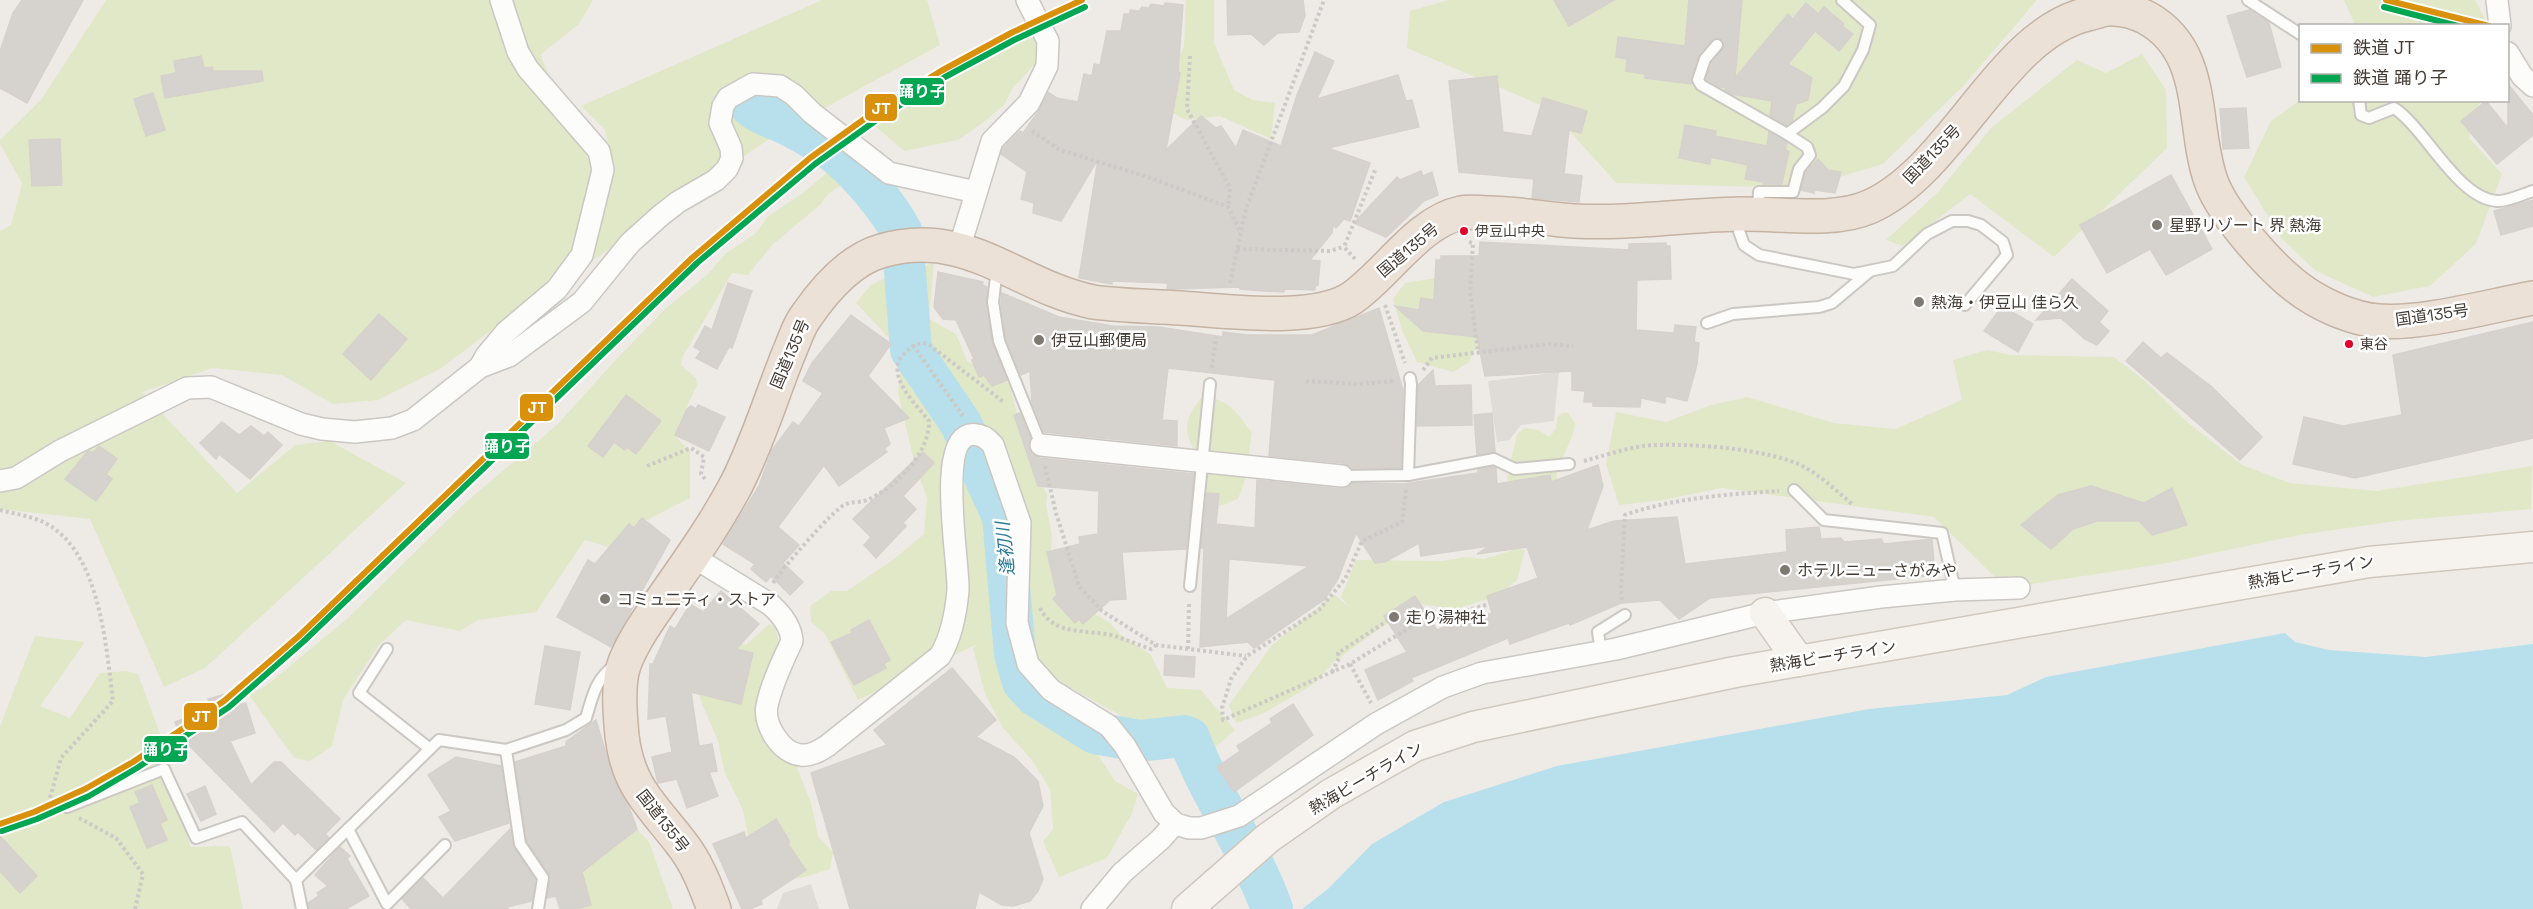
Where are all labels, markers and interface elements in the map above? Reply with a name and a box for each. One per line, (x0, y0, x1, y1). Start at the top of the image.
legend (2299, 24, 2509, 102)
text: 鉄道 JT (2353, 36, 2415, 59)
text: 鉄道 踊り子 (2353, 66, 2448, 89)
line badge: 踊り子 (899, 77, 945, 106)
text: 踊り子 (898, 81, 946, 102)
line badge: JT (864, 93, 898, 122)
text: JT (871, 98, 891, 119)
street label: 国道135号 (1899, 120, 1965, 188)
place label: 星野リゾート 界 熱海 (2169, 215, 2321, 236)
street label: 国道135号 (1373, 218, 1443, 282)
marker: 星野リゾート 界 熱海 (2150, 218, 2164, 232)
place label: 伊豆山中央 (1475, 222, 1545, 240)
marker: 伊豆山中央 (1458, 225, 1470, 237)
place label: 熱海・伊豆山 佳ら久 (1931, 292, 2079, 313)
marker: 熱海・伊豆山 佳ら久 (1912, 295, 1926, 309)
street label: 国道135号 (2394, 299, 2470, 331)
street label: 国道135号 (766, 316, 814, 392)
place label: 伊豆山郵便局 (1051, 330, 1147, 351)
marker: 伊豆山郵便局 (1032, 333, 1046, 347)
place label: 東谷 (2360, 335, 2388, 353)
marker: 東谷 (2343, 338, 2355, 350)
line badge: JT (519, 393, 554, 422)
text: JT (527, 397, 547, 418)
line badge: 踊り子 (484, 432, 530, 460)
text: 踊り子 (483, 436, 531, 457)
water label: 逢初川 (991, 519, 1019, 577)
street label: 熱海ビーチライン (2246, 551, 2376, 593)
place label: ホテルニューさがみや (1797, 560, 1957, 581)
marker: ホテルニューさがみや (1778, 563, 1792, 577)
place label: コミュ二ティ・ストア (617, 589, 776, 610)
marker: コミュ二ティ・ストア (598, 592, 612, 606)
place label: 走り湯神社 (1406, 607, 1486, 628)
marker: 走り湯神社 (1387, 610, 1401, 624)
street label: 熱海ビーチライン (1768, 636, 1898, 676)
line badge: JT (183, 702, 218, 731)
text: JT (191, 706, 211, 727)
line badge: 踊り子 (143, 735, 188, 763)
street label: 熱海ビーチライン (1305, 737, 1427, 819)
text: 踊り子 (142, 739, 190, 760)
street label: 国道135号 (632, 785, 694, 857)

